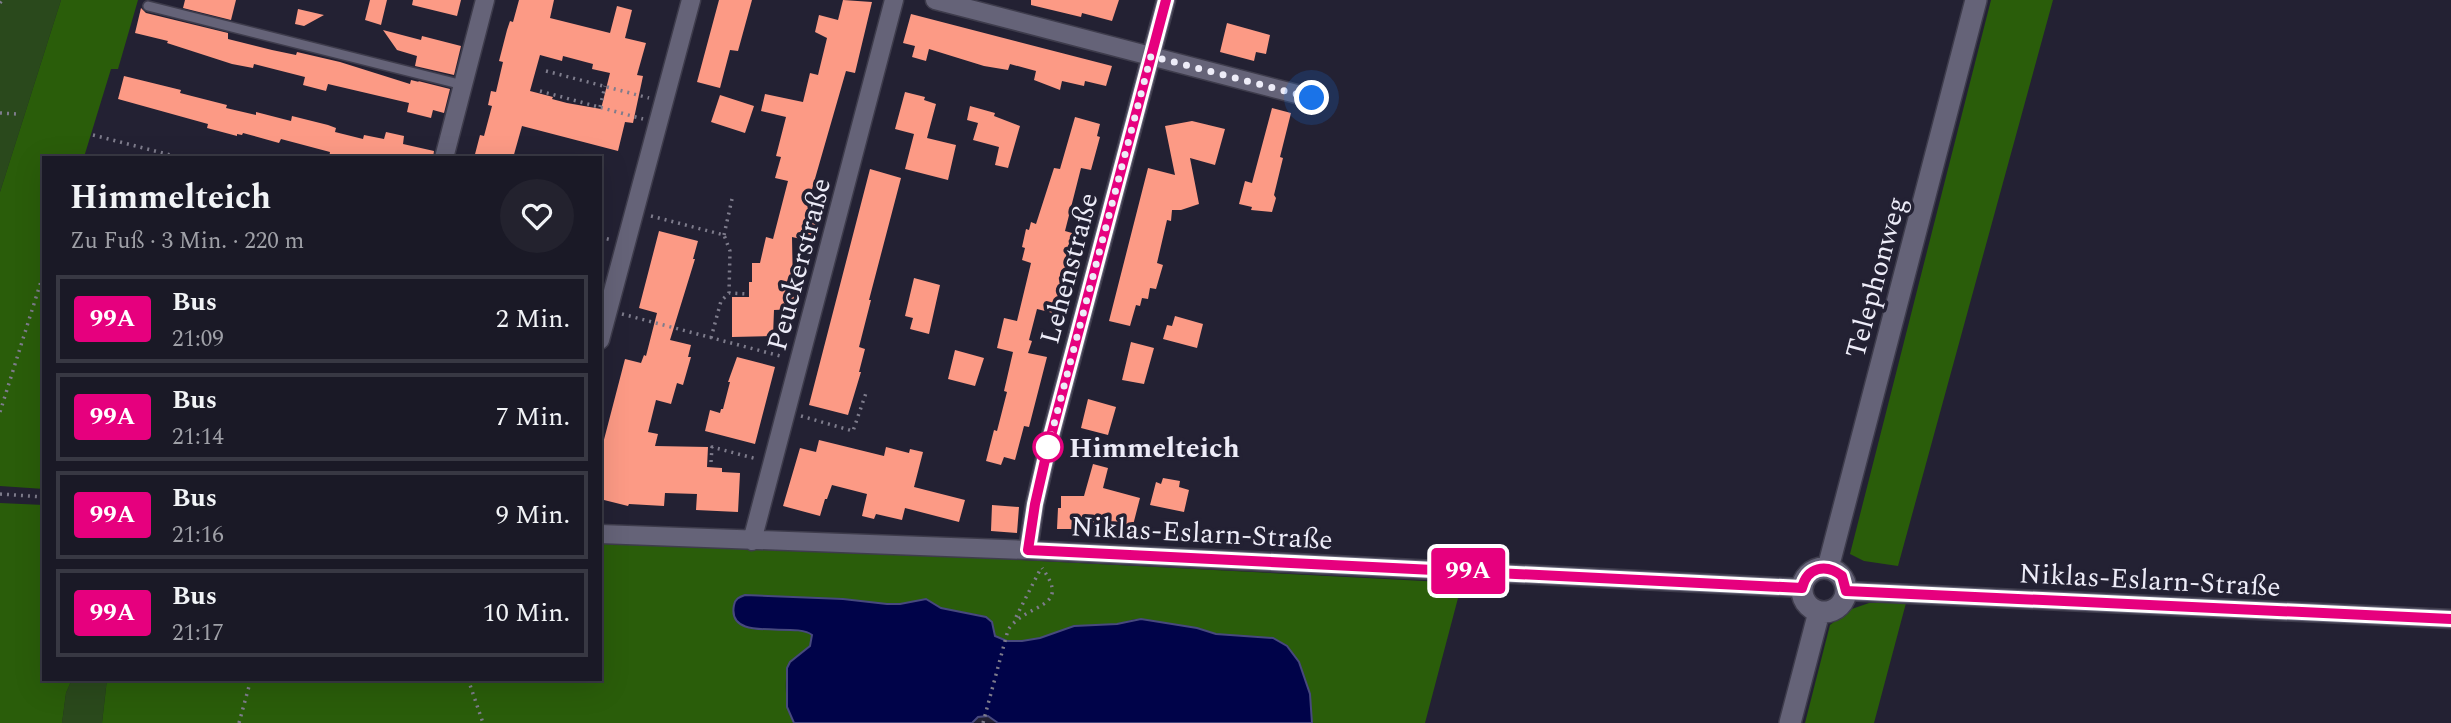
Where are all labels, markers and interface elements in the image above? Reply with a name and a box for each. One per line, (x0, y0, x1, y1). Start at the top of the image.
your location (1294, 80, 1329, 115)
text: Himmelteich (70, 173, 271, 223)
street label: Peuckerstraße (756, 173, 843, 356)
button: heart (500, 179, 574, 253)
street label: Lehenstraße (1029, 188, 1110, 349)
street label: Telephonweg (1834, 192, 1919, 363)
text: Zu Fuß · 3 Min. · 220 m (70, 224, 304, 259)
text: Bus (172, 282, 217, 322)
text: 2 Min. (496, 299, 570, 339)
text: 99A (90, 301, 135, 337)
text: 21:09 (172, 322, 224, 357)
text: Bus (172, 380, 217, 420)
text: 7 Min. (496, 397, 570, 437)
text: 99A (90, 399, 135, 435)
text: 21:14 (172, 420, 224, 455)
place label: Himmelteich (1069, 427, 1240, 470)
marker: Himmelteich (1033, 432, 1063, 462)
text: Bus (172, 478, 217, 518)
text: 9 Min. (496, 495, 570, 535)
text: 99A (90, 497, 135, 533)
street label: Niklas-Eslarn-Straße (1070, 505, 1334, 562)
text: 21:16 (172, 518, 224, 553)
line badge: 99A (1428, 548, 1508, 594)
street label: Niklas-Eslarn-Straße (2018, 552, 2282, 609)
text: 99A (1445, 553, 1491, 589)
text: Bus (172, 576, 217, 616)
text: 10 Min. (483, 593, 570, 633)
text: 99A (90, 595, 135, 631)
text: 21:17 (172, 616, 224, 651)

